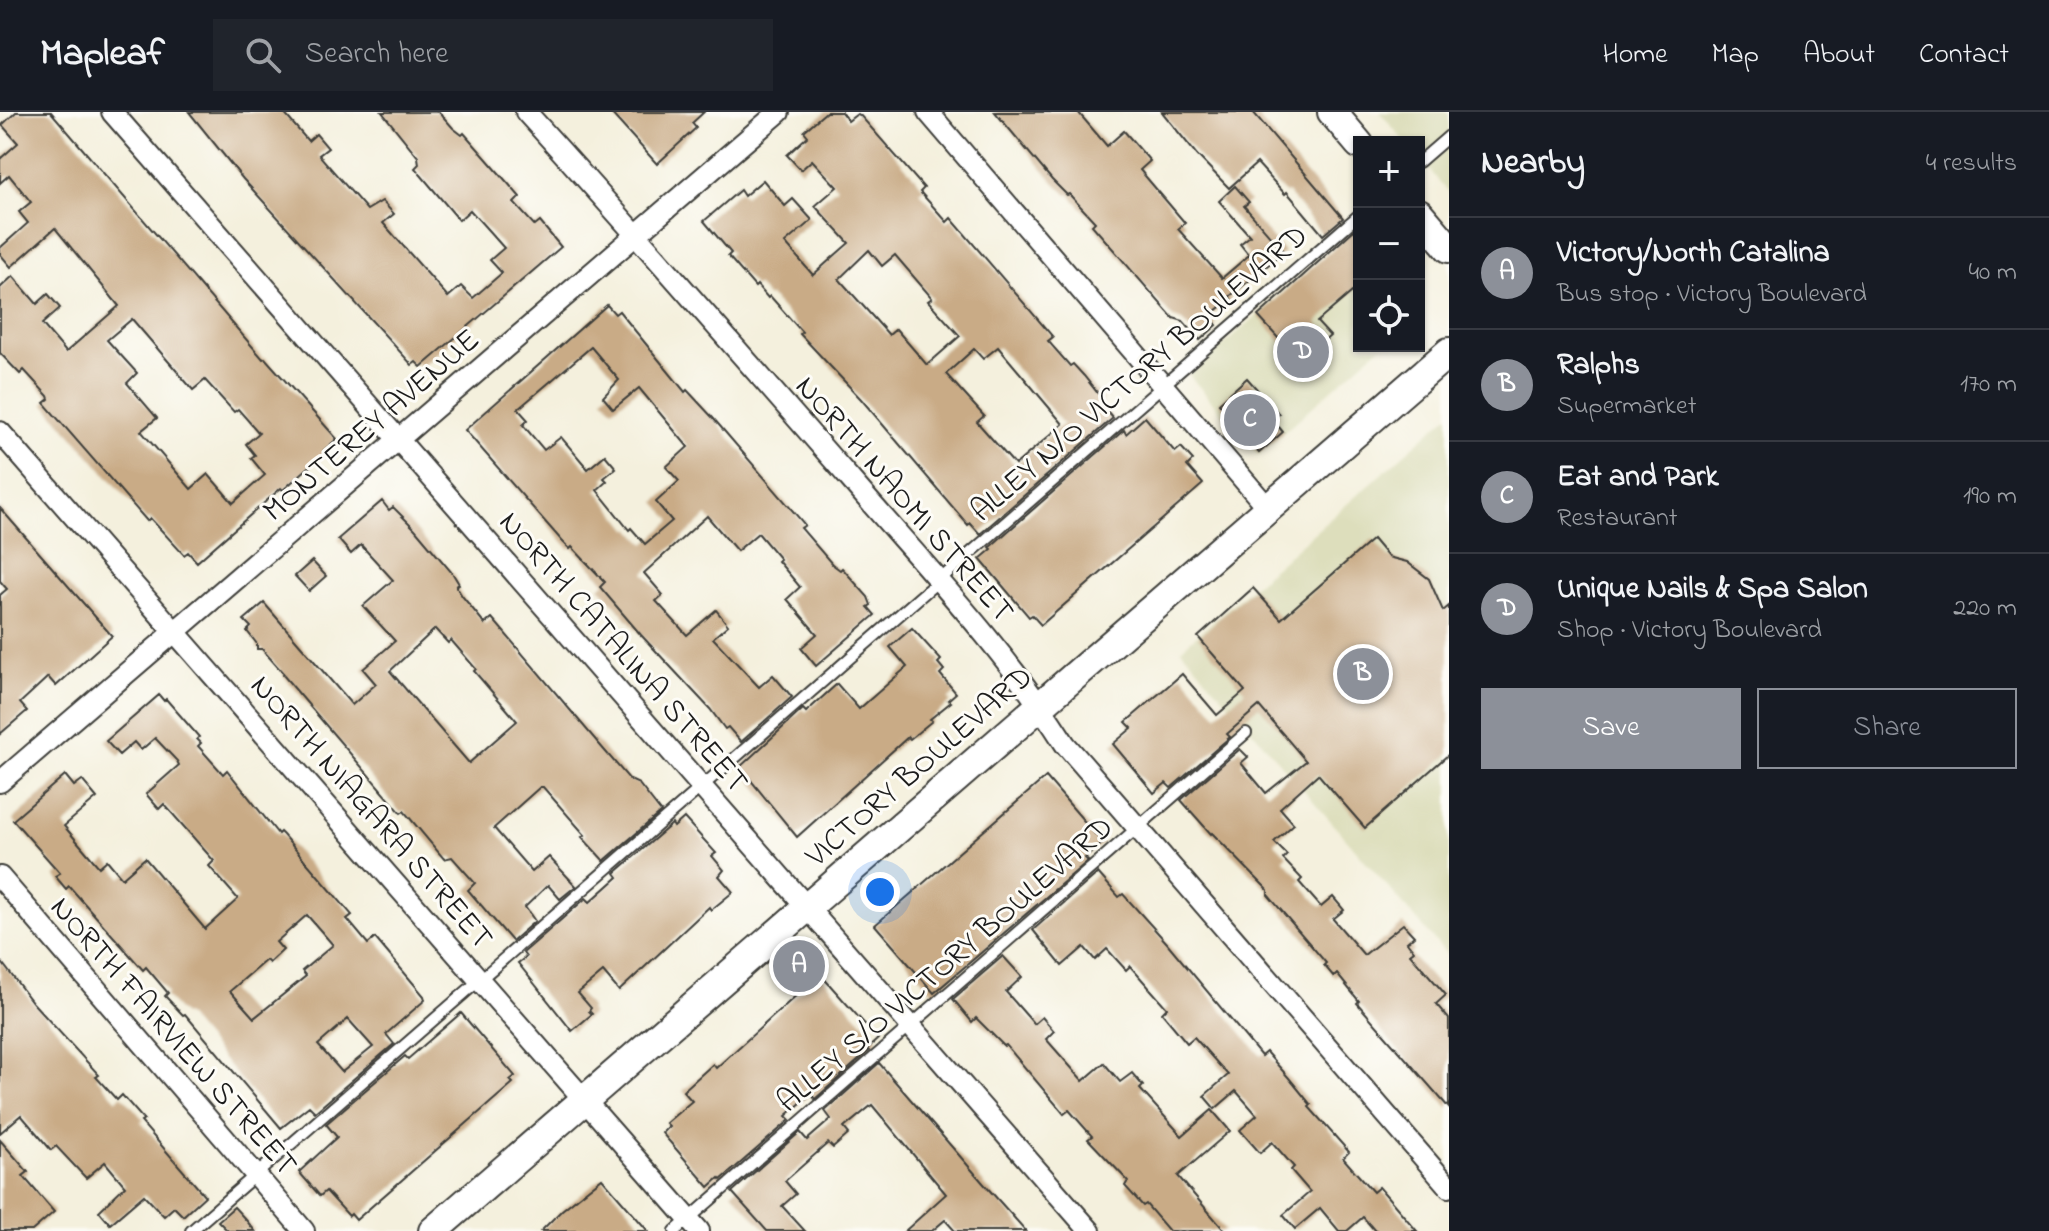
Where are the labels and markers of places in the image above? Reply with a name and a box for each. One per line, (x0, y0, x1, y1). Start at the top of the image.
pin: D (1277, 322, 1329, 382)
pin: C (1224, 390, 1276, 450)
pin: B (1337, 644, 1389, 704)
pin: A (773, 936, 825, 996)

